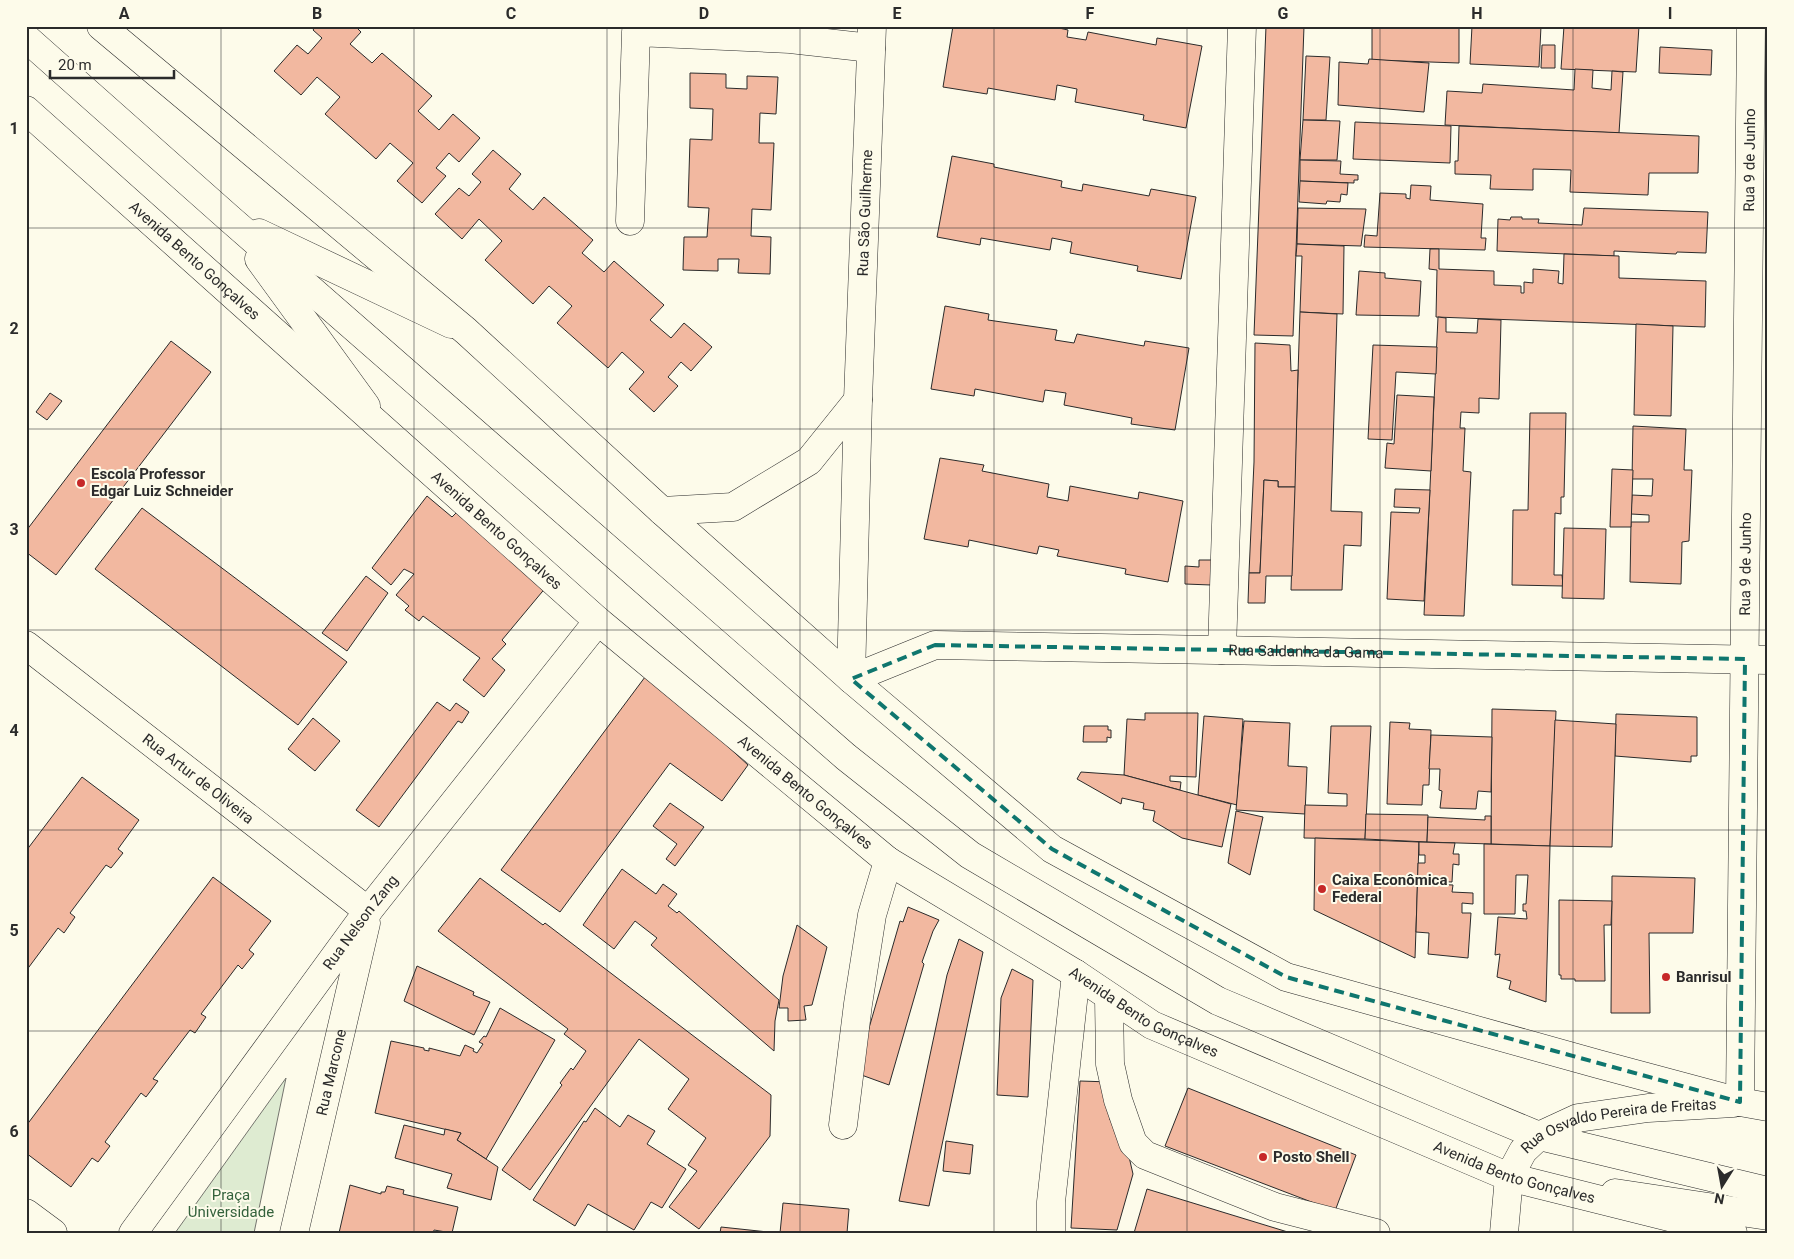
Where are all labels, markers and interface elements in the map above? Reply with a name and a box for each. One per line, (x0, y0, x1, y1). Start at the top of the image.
text: A (119, 4, 130, 23)
text: B (312, 4, 322, 23)
text: C (506, 4, 516, 23)
text: D (699, 4, 709, 23)
text: E (893, 4, 902, 23)
text: F (1086, 4, 1095, 23)
text: G (1278, 4, 1289, 23)
text: H (1471, 4, 1483, 23)
text: I (1668, 4, 1672, 23)
scale bar (50, 48, 174, 80)
text: 20 m (58, 56, 92, 74)
street label: Rua 9 de Junho (1740, 108, 1759, 212)
text: 1 (9, 119, 19, 138)
street label: Rua São Guilherme (854, 149, 876, 277)
street label: Avenida Bento Gonçalves (125, 197, 264, 324)
text: 2 (9, 319, 19, 338)
place label: Escola Professor Edgar Luiz Schneider (91, 465, 234, 500)
street label: Avenida Bento Gonçalves (427, 467, 566, 593)
marker: Escola Professor Edgar Luiz Schneider (75, 477, 87, 489)
street label: Rua 9 de Junho (1736, 512, 1755, 616)
text: 3 (9, 520, 19, 539)
street label: Rua Saldanha da Gama (1228, 641, 1384, 662)
text: 4 (9, 721, 19, 740)
street label: Rua Artur de Oliveira (139, 730, 257, 828)
street label: Avenida Bento Gonçalves (734, 732, 876, 853)
street label: Rua Nelson Zang (319, 871, 402, 973)
place label: Caixa Econômica Federal (1332, 871, 1447, 906)
marker: Caixa Econômica Federal (1316, 883, 1328, 895)
text: 5 (9, 921, 19, 940)
street label: Avenida Bento Gonçalves (1066, 963, 1221, 1061)
place label: Banrisul (1676, 968, 1732, 986)
marker: Banrisul (1660, 971, 1672, 983)
street label: Rua Marcone (313, 1027, 350, 1117)
street label: Rua Osvaldo Pereira de Freitas (1517, 1095, 1717, 1157)
text: 6 (9, 1122, 19, 1141)
street label: Avenida Bento Gonçalves (1431, 1137, 1597, 1207)
place label: Posto Shell (1273, 1148, 1350, 1166)
marker: Posto Shell (1257, 1151, 1269, 1163)
north arrow (1696, 1162, 1746, 1212)
park label: Praça Universidade (188, 1186, 274, 1221)
text: N (1713, 1190, 1726, 1208)

